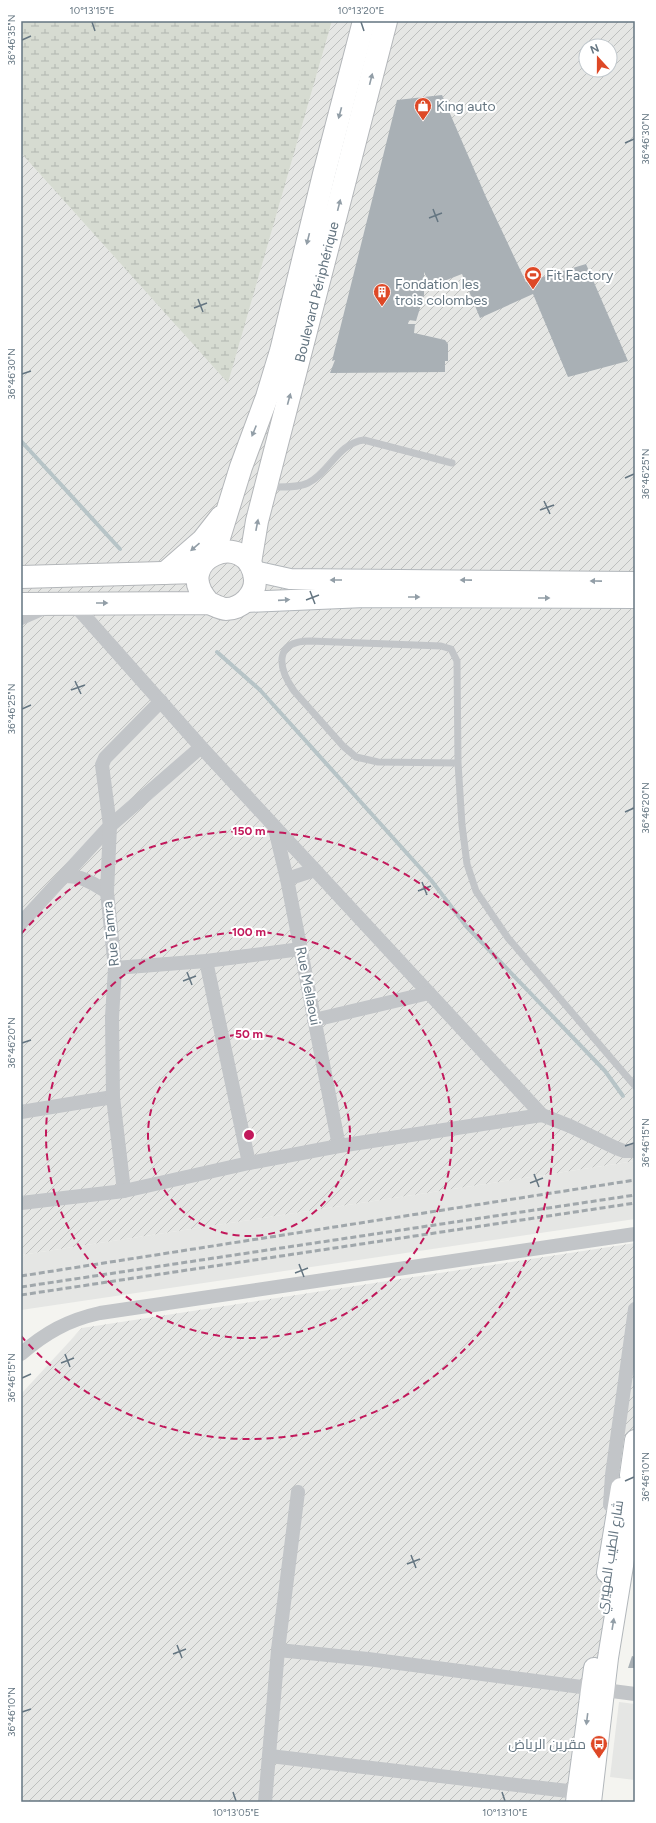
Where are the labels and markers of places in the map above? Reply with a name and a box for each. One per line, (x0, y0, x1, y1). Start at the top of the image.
shop icon: King auto (413, 96, 433, 121)
place label: King auto (436, 98, 496, 115)
sports icon: Fit Factory (523, 265, 543, 290)
place label: Fit Factory (546, 267, 614, 284)
place label: Fondation les trois colombes (395, 276, 488, 309)
building icon: Fondation les trois colombes (372, 282, 392, 307)
centre of rings (242, 1128, 256, 1142)
bus stop icon: مقرين الرياض (589, 1734, 609, 1759)
place label: مقرين الرياض (508, 1736, 586, 1753)

